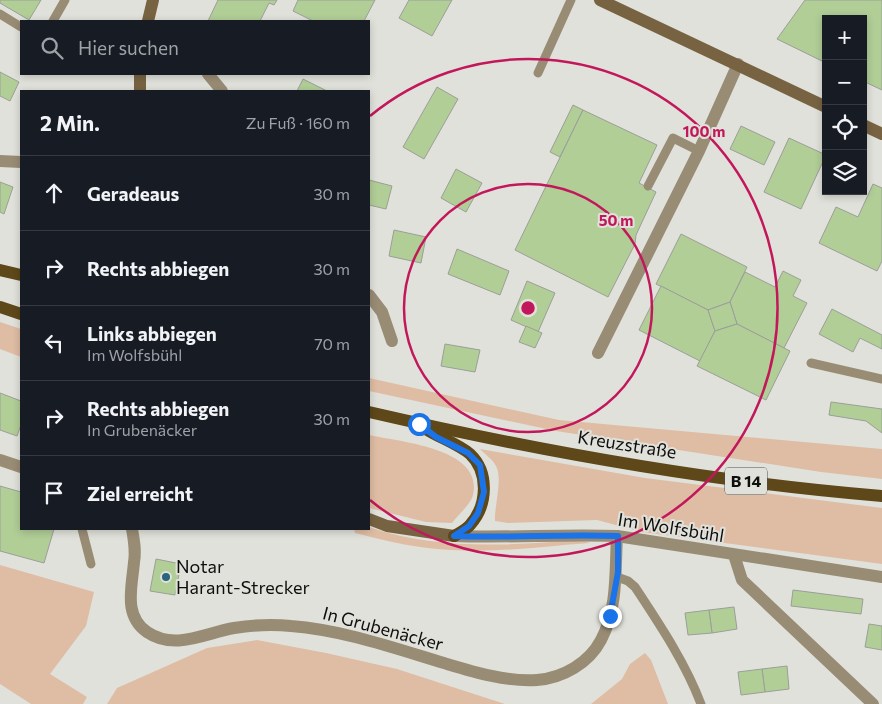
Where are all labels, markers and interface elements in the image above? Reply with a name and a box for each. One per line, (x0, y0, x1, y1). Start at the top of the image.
map controls (822, 15, 867, 195)
button: + (822, 15, 867, 60)
search box (20, 20, 370, 75)
icon: search (38, 34, 66, 62)
text: Hier suchen (78, 36, 179, 59)
button: − (822, 60, 867, 105)
button: locate (822, 105, 867, 150)
text: 2 Min. (40, 110, 100, 135)
text: Zu Fuß · 160 m (246, 113, 350, 132)
text: 100 m (683, 122, 725, 140)
button: layers (822, 150, 867, 195)
icon: ahead (40, 179, 68, 207)
text: Geradeaus (87, 182, 179, 205)
text: 30 m (313, 184, 350, 203)
text: 50 m (599, 211, 633, 229)
icon: right (40, 254, 68, 282)
text: Rechts abbiegen (87, 257, 229, 280)
text: 30 m (313, 259, 350, 278)
centre of rings (519, 299, 537, 317)
text: Links abbiegen (87, 322, 217, 345)
icon: left (40, 329, 68, 357)
text: 70 m (314, 334, 350, 353)
text: Im Wolfsbühl (87, 345, 182, 364)
text: Rechts abbiegen (87, 397, 229, 420)
icon: right (40, 404, 68, 432)
text: 30 m (313, 409, 350, 428)
route start (408, 413, 431, 436)
text: In Grubenäcker (87, 420, 197, 439)
street label: Kreuzstraße (576, 425, 678, 463)
road number: B 14 (725, 468, 767, 494)
icon: arrive (40, 479, 68, 507)
text: Ziel erreicht (87, 482, 193, 505)
street label: Im Wolfsbühl (616, 508, 726, 546)
place label: Notar Harant-Strecker (176, 555, 310, 598)
marker: Notar Harant-Strecker (160, 571, 172, 583)
street label: In Grubenäcker (321, 601, 446, 655)
route end (599, 605, 622, 628)

